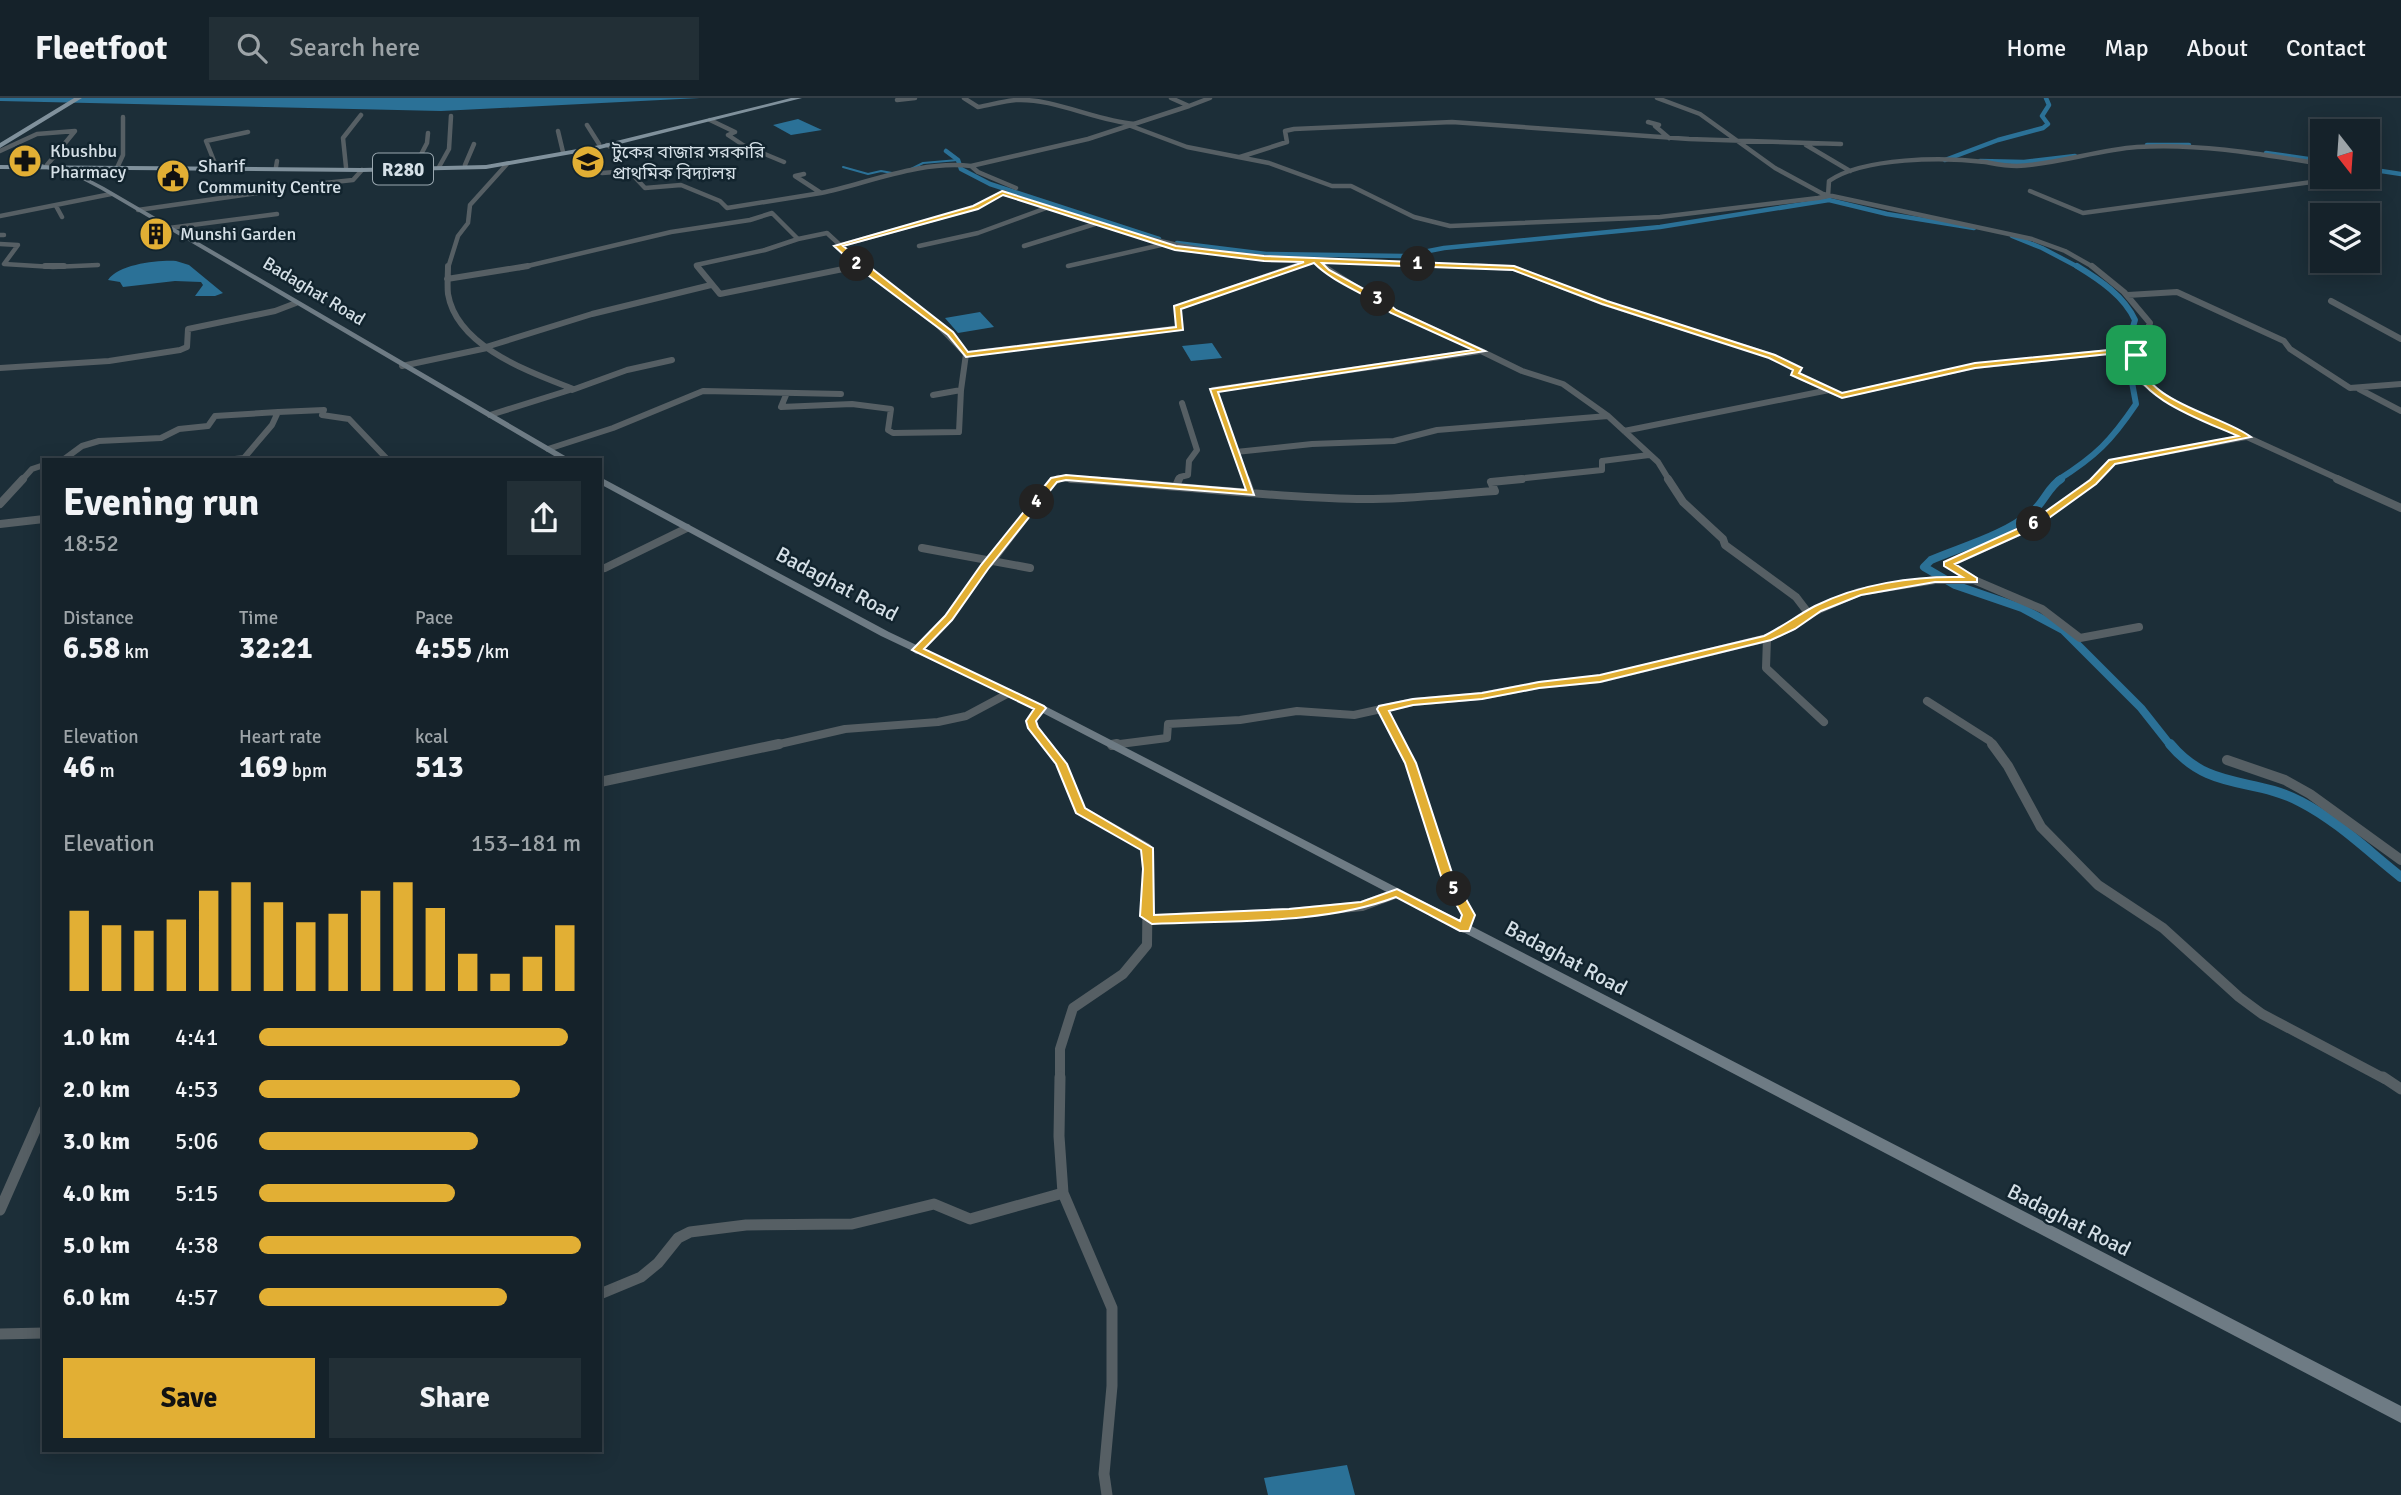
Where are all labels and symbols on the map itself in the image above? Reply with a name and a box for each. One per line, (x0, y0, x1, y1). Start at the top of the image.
north arrow (2310, 119, 2380, 189)
place label: Kbushbu Pharmacy (50, 140, 127, 183)
place label: টুকের বাজার সরকারি প্রাথমিক বিদ্যালয় (611, 141, 765, 184)
pharmacy icon: Kbushbu Pharmacy (6, 142, 44, 180)
school or university icon: টুকের বাজার সরকারি প্রাথমিক বিদ্যালয় (569, 143, 607, 181)
road number: R280 (373, 153, 433, 184)
place label: Sharif Community Centre (198, 155, 341, 198)
public building icon: Sharif Community Centre (154, 157, 192, 195)
building icon: Munshi Garden (137, 215, 175, 253)
place label: Munshi Garden (180, 223, 296, 245)
pin: 2 (840, 246, 874, 282)
pin: 1 (1400, 246, 1436, 282)
street label: Badaghat Road (259, 252, 369, 330)
pin: 3 (1360, 282, 1396, 316)
pin (2106, 325, 2166, 385)
pin: 4 (1020, 484, 1054, 520)
pin: 6 (2016, 506, 2052, 542)
street label: Badaghat Road (771, 541, 903, 627)
pin: 5 (1436, 872, 1472, 906)
street label: Badaghat Road (1500, 915, 1632, 1001)
street label: Badaghat Road (2003, 1178, 2135, 1262)

